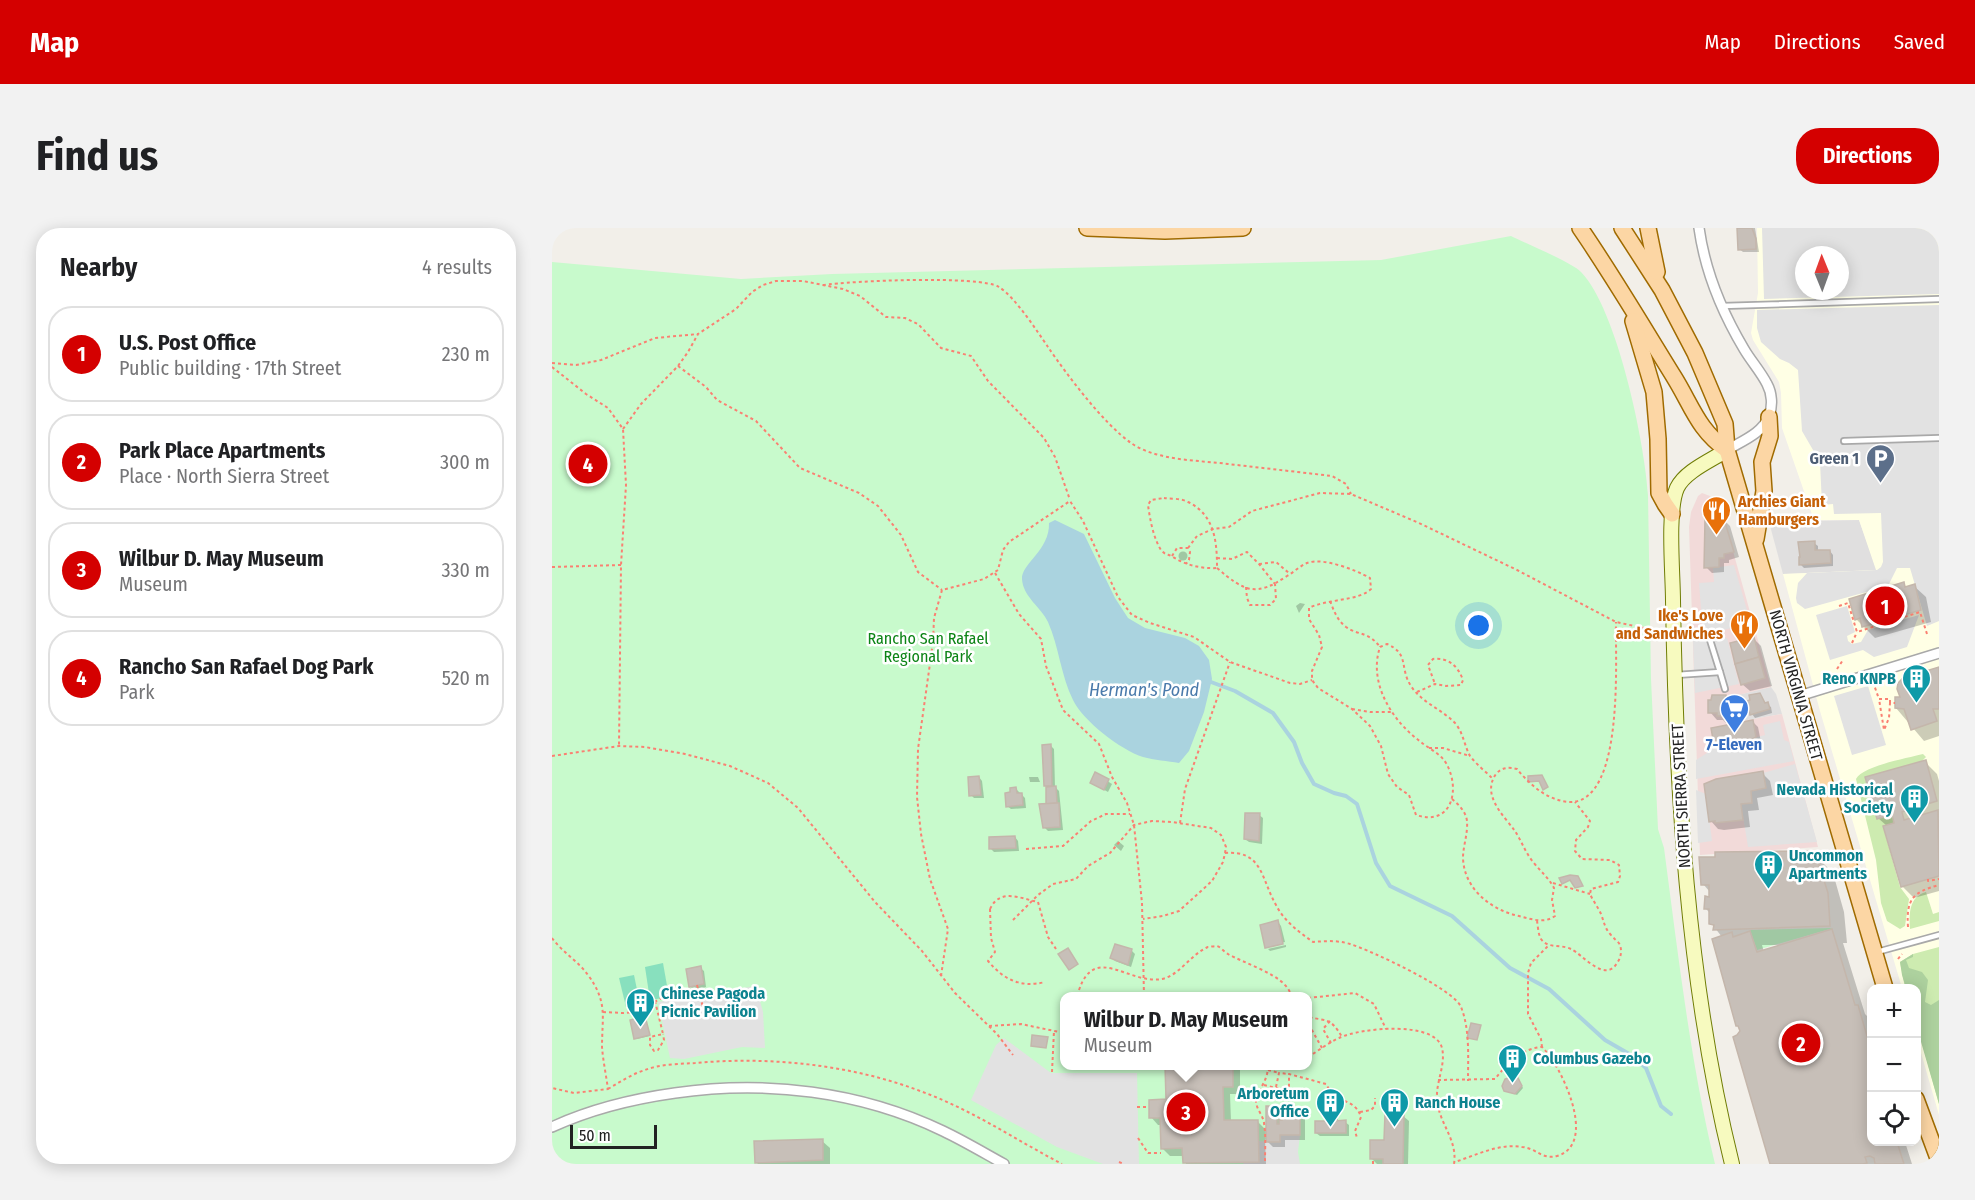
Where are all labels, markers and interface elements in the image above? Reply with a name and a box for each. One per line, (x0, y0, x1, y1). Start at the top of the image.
text: Map (30, 26, 79, 59)
text: Map (1704, 29, 1741, 55)
text: Directions (1774, 29, 1861, 55)
text: Saved (1894, 29, 1945, 55)
button: Directions (1796, 128, 1939, 184)
text: Find us (36, 131, 158, 181)
north arrow (1795, 246, 1849, 300)
text: Nearby (60, 252, 137, 283)
text: 4 results (422, 255, 492, 279)
text: U.S. Post Office (119, 329, 256, 356)
text: 1 (77, 342, 86, 366)
text: 230 m (442, 342, 490, 366)
text: Public building · 17th Street (119, 356, 341, 380)
text: Park Place Apartments (119, 437, 325, 464)
pin: 4 (568, 442, 608, 486)
parking icon: Green 1 (1864, 442, 1896, 484)
place label: Green 1 (1809, 449, 1859, 468)
text: 2 (77, 450, 86, 474)
text: 300 m (440, 450, 490, 474)
text: Place · North Sierra Street (119, 464, 329, 488)
place label: Archies Giant Hamburgers (1737, 492, 1826, 529)
restaurant icon: Archies Giant Hamburgers (1701, 494, 1733, 536)
text: Wilbur D. May Museum (119, 545, 324, 572)
text: 3 (77, 558, 86, 582)
text: 330 m (441, 558, 490, 582)
text: Museum (119, 572, 188, 596)
pin: 1 (1866, 584, 1904, 628)
place label: Ike's Love and Sandwiches (1616, 606, 1723, 643)
restaurant icon: Ike's Love and Sandwiches (1728, 608, 1760, 650)
street label: NORTH VIRGINIA STREET (1765, 608, 1827, 763)
your location (1464, 611, 1493, 640)
park label: Rancho San Rafael Regional Park (867, 629, 989, 666)
text: Rancho San Rafael Dog Park (119, 653, 373, 680)
building icon: Reno KNPB (1901, 662, 1933, 704)
text: 4 (76, 666, 87, 690)
text: 520 m (442, 666, 490, 690)
place label: Reno KNPB (1822, 669, 1896, 688)
water label: Herman's Pond (1089, 679, 1200, 701)
text: Park (119, 680, 155, 704)
supermarket icon: 7-Eleven (1718, 692, 1750, 734)
street label: NORTH SIERRA STREET (1668, 723, 1694, 869)
place label: 7-Eleven (1706, 735, 1762, 754)
place label: Nevada Historical Society (1777, 780, 1894, 817)
building icon: Nevada Historical Society (1898, 782, 1930, 824)
place label: Uncommon Apartments (1788, 846, 1867, 883)
building icon: Uncommon Apartments (1752, 848, 1784, 890)
place label: Chinese Pagoda Picnic Pavilion (661, 984, 765, 1021)
map controls (1867, 984, 1921, 1146)
button: + (1867, 984, 1921, 1038)
building icon: Chinese Pagoda Picnic Pavilion (624, 986, 656, 1028)
popup (1060, 992, 1312, 1070)
text: Wilbur D. May Museum (1084, 1006, 1288, 1033)
pin: 2 (1782, 1020, 1820, 1066)
text: Museum (1084, 1033, 1153, 1057)
button: − (1867, 1038, 1921, 1092)
building icon: Columbus Gazebo (1496, 1042, 1528, 1084)
place label: Columbus Gazebo (1533, 1049, 1652, 1068)
place label: Arboretum Office (1237, 1084, 1309, 1121)
building icon: Arboretum Office (1314, 1086, 1346, 1128)
building icon: Ranch House (1378, 1086, 1410, 1128)
pin: 3 (1166, 1090, 1206, 1134)
button: locate (1867, 1092, 1921, 1146)
place label: Ranch House (1415, 1093, 1500, 1112)
scale bar (570, 1122, 657, 1150)
text: 50 m (579, 1126, 611, 1145)

